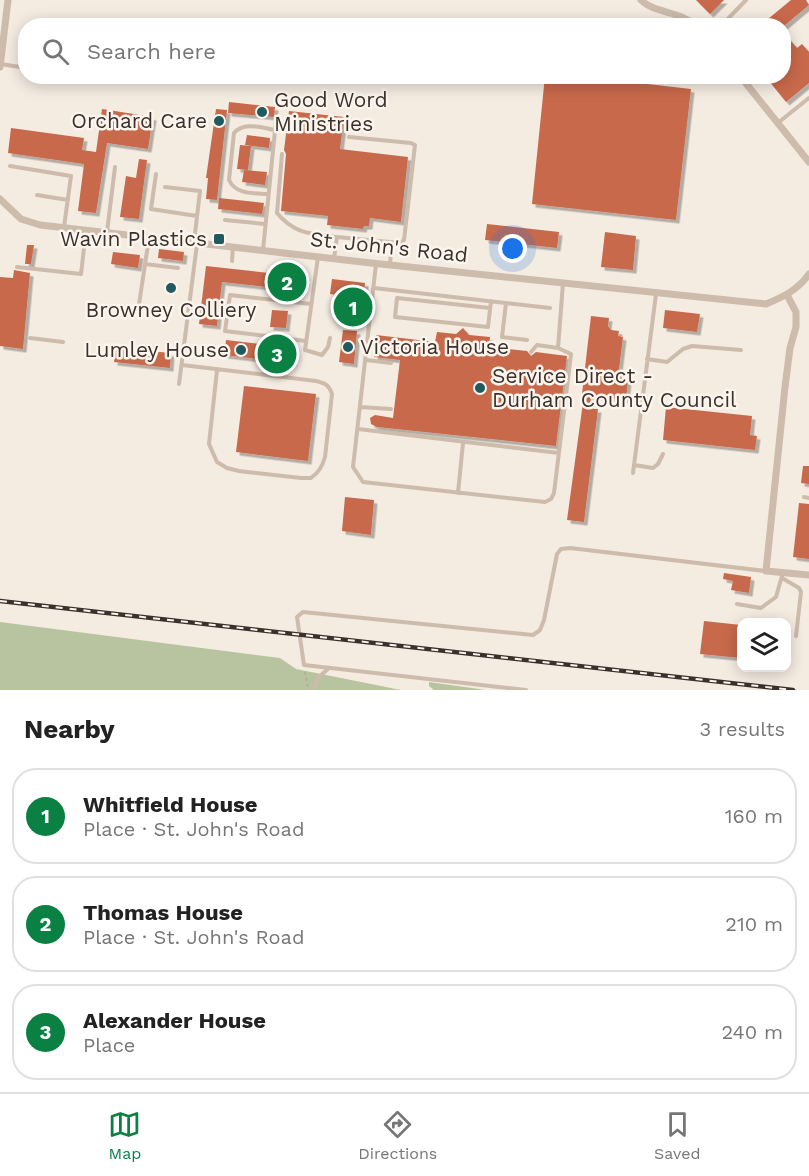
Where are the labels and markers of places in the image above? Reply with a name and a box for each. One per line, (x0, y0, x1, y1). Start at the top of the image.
place label: Good Word Ministries (274, 87, 388, 136)
marker: Good Word Ministries (255, 105, 269, 119)
place label: Orchard Care (71, 108, 207, 133)
marker: Orchard Care (212, 114, 226, 128)
place label: Wavin Plastics (60, 226, 207, 251)
marker: Wavin Plastics (212, 232, 226, 246)
pin: 2 (268, 260, 306, 304)
marker: Browney Colliery (164, 281, 178, 295)
pin: 1 (334, 284, 372, 330)
place label: Browney Colliery (86, 297, 257, 322)
pin: 3 (258, 332, 296, 376)
place label: Victoria House (360, 334, 509, 359)
place label: Lumley House (84, 337, 229, 362)
marker: Victoria House (341, 340, 355, 354)
marker: Lumley House (234, 343, 248, 357)
place label: Service Direct - Durham County Council (492, 363, 737, 412)
marker: Service Direct - Durham County Council (473, 381, 487, 395)

